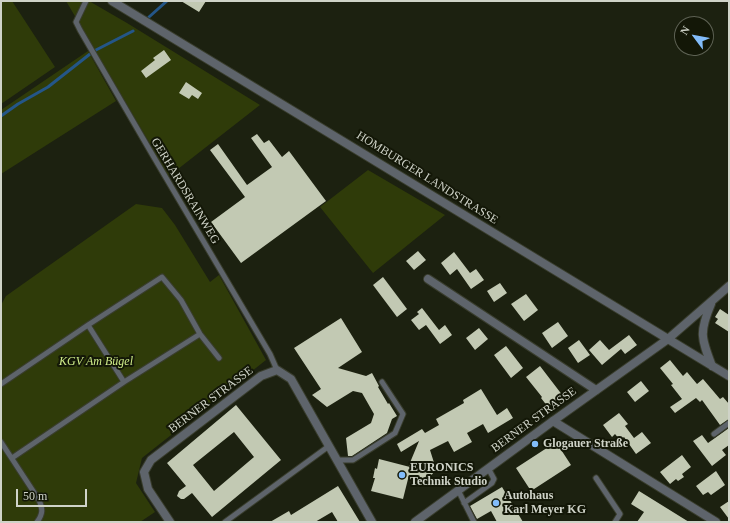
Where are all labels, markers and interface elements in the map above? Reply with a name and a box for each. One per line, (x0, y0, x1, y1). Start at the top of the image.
north arrow (674, 16, 714, 56)
text: N (677, 24, 692, 37)
street label: HOMBURGER LANDSTRASSE (353, 128, 501, 228)
street label: GERHARDSRAINWEG (148, 135, 222, 247)
park label: KGV Am Bügel (59, 355, 133, 369)
street label: BERNER STRASSE (166, 364, 256, 436)
street label: BERNER STRASSE (489, 384, 579, 456)
place label: Glogauer Straße (543, 437, 628, 451)
marker: Glogauer Straße (530, 439, 540, 449)
place label: EURONICS Technik Studio (410, 461, 487, 489)
marker: EURONICS Technik Studio (397, 470, 407, 480)
scale bar (18, 481, 89, 507)
text: 50 m (23, 489, 47, 503)
place label: Autohaus Karl Meyer KG (504, 489, 586, 517)
marker: Autohaus Karl Meyer KG (491, 498, 501, 508)

